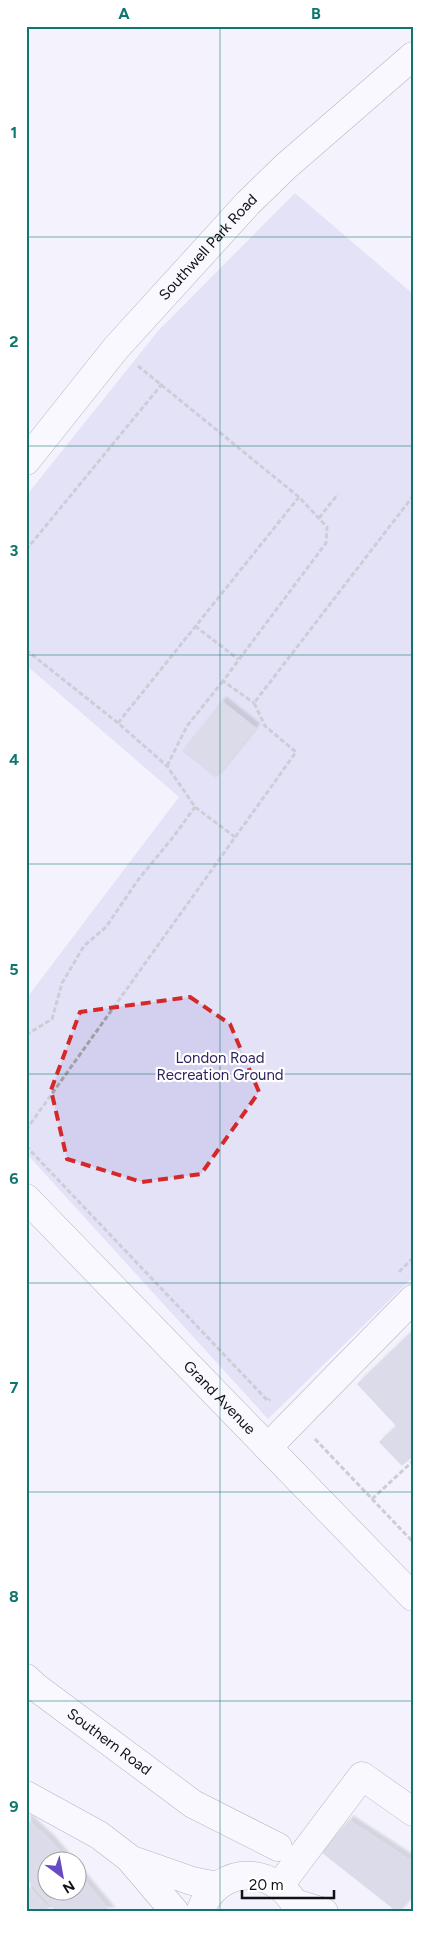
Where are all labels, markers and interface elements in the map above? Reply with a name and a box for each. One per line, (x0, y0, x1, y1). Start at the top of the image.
text: A (118, 4, 130, 23)
text: B (311, 4, 321, 23)
text: 1 (11, 123, 17, 142)
street label: Southwell Park Road (155, 190, 261, 304)
text: 2 (9, 332, 19, 351)
text: 3 (10, 541, 19, 560)
text: 4 (9, 750, 19, 769)
text: 5 (9, 960, 19, 979)
park label: London Road Recreation Ground (156, 1049, 284, 1084)
text: 6 (9, 1169, 19, 1188)
street label: Grand Avenue (180, 1357, 259, 1438)
text: 7 (10, 1378, 19, 1397)
text: 8 (9, 1587, 19, 1606)
street label: Southern Road (64, 1705, 155, 1779)
text: 9 (9, 1797, 19, 1816)
north arrow (38, 1850, 88, 1900)
scale bar (242, 1868, 334, 1900)
text: 20 m (249, 1876, 283, 1894)
text: N (60, 1877, 78, 1897)

